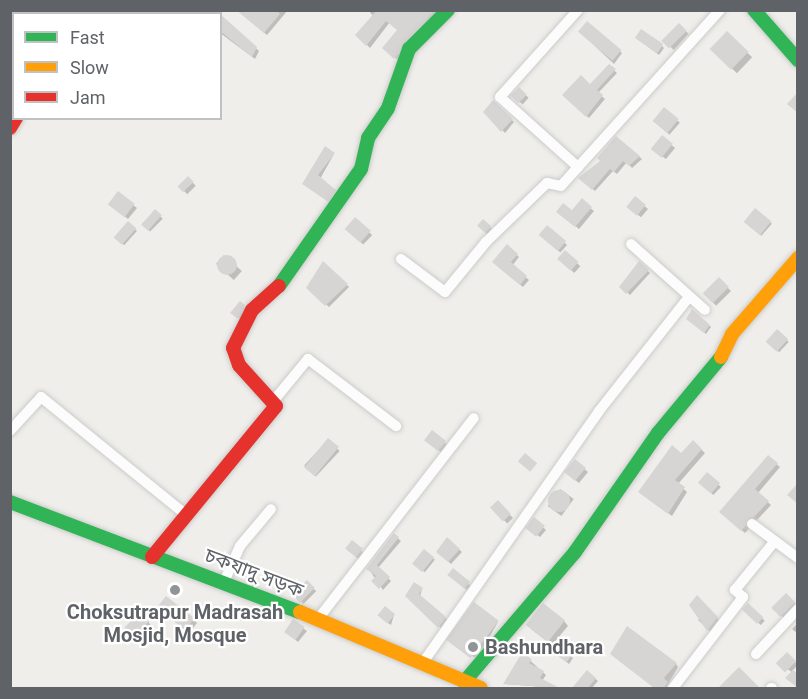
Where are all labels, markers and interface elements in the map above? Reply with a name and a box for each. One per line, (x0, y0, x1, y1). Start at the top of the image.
legend (12, 12, 222, 120)
text: Fast (70, 27, 105, 48)
text: Slow (70, 57, 109, 78)
text: Jam (70, 87, 106, 108)
street label: চকযাদু সড়ক (201, 543, 307, 603)
marker: Choksutrapur Madrasah Mosjid, Mosque (168, 583, 182, 597)
place label: Choksutrapur Madrasah Mosjid, Mosque (67, 600, 283, 647)
place label: Bashundhara (485, 635, 603, 659)
marker: Bashundhara (466, 640, 480, 654)

